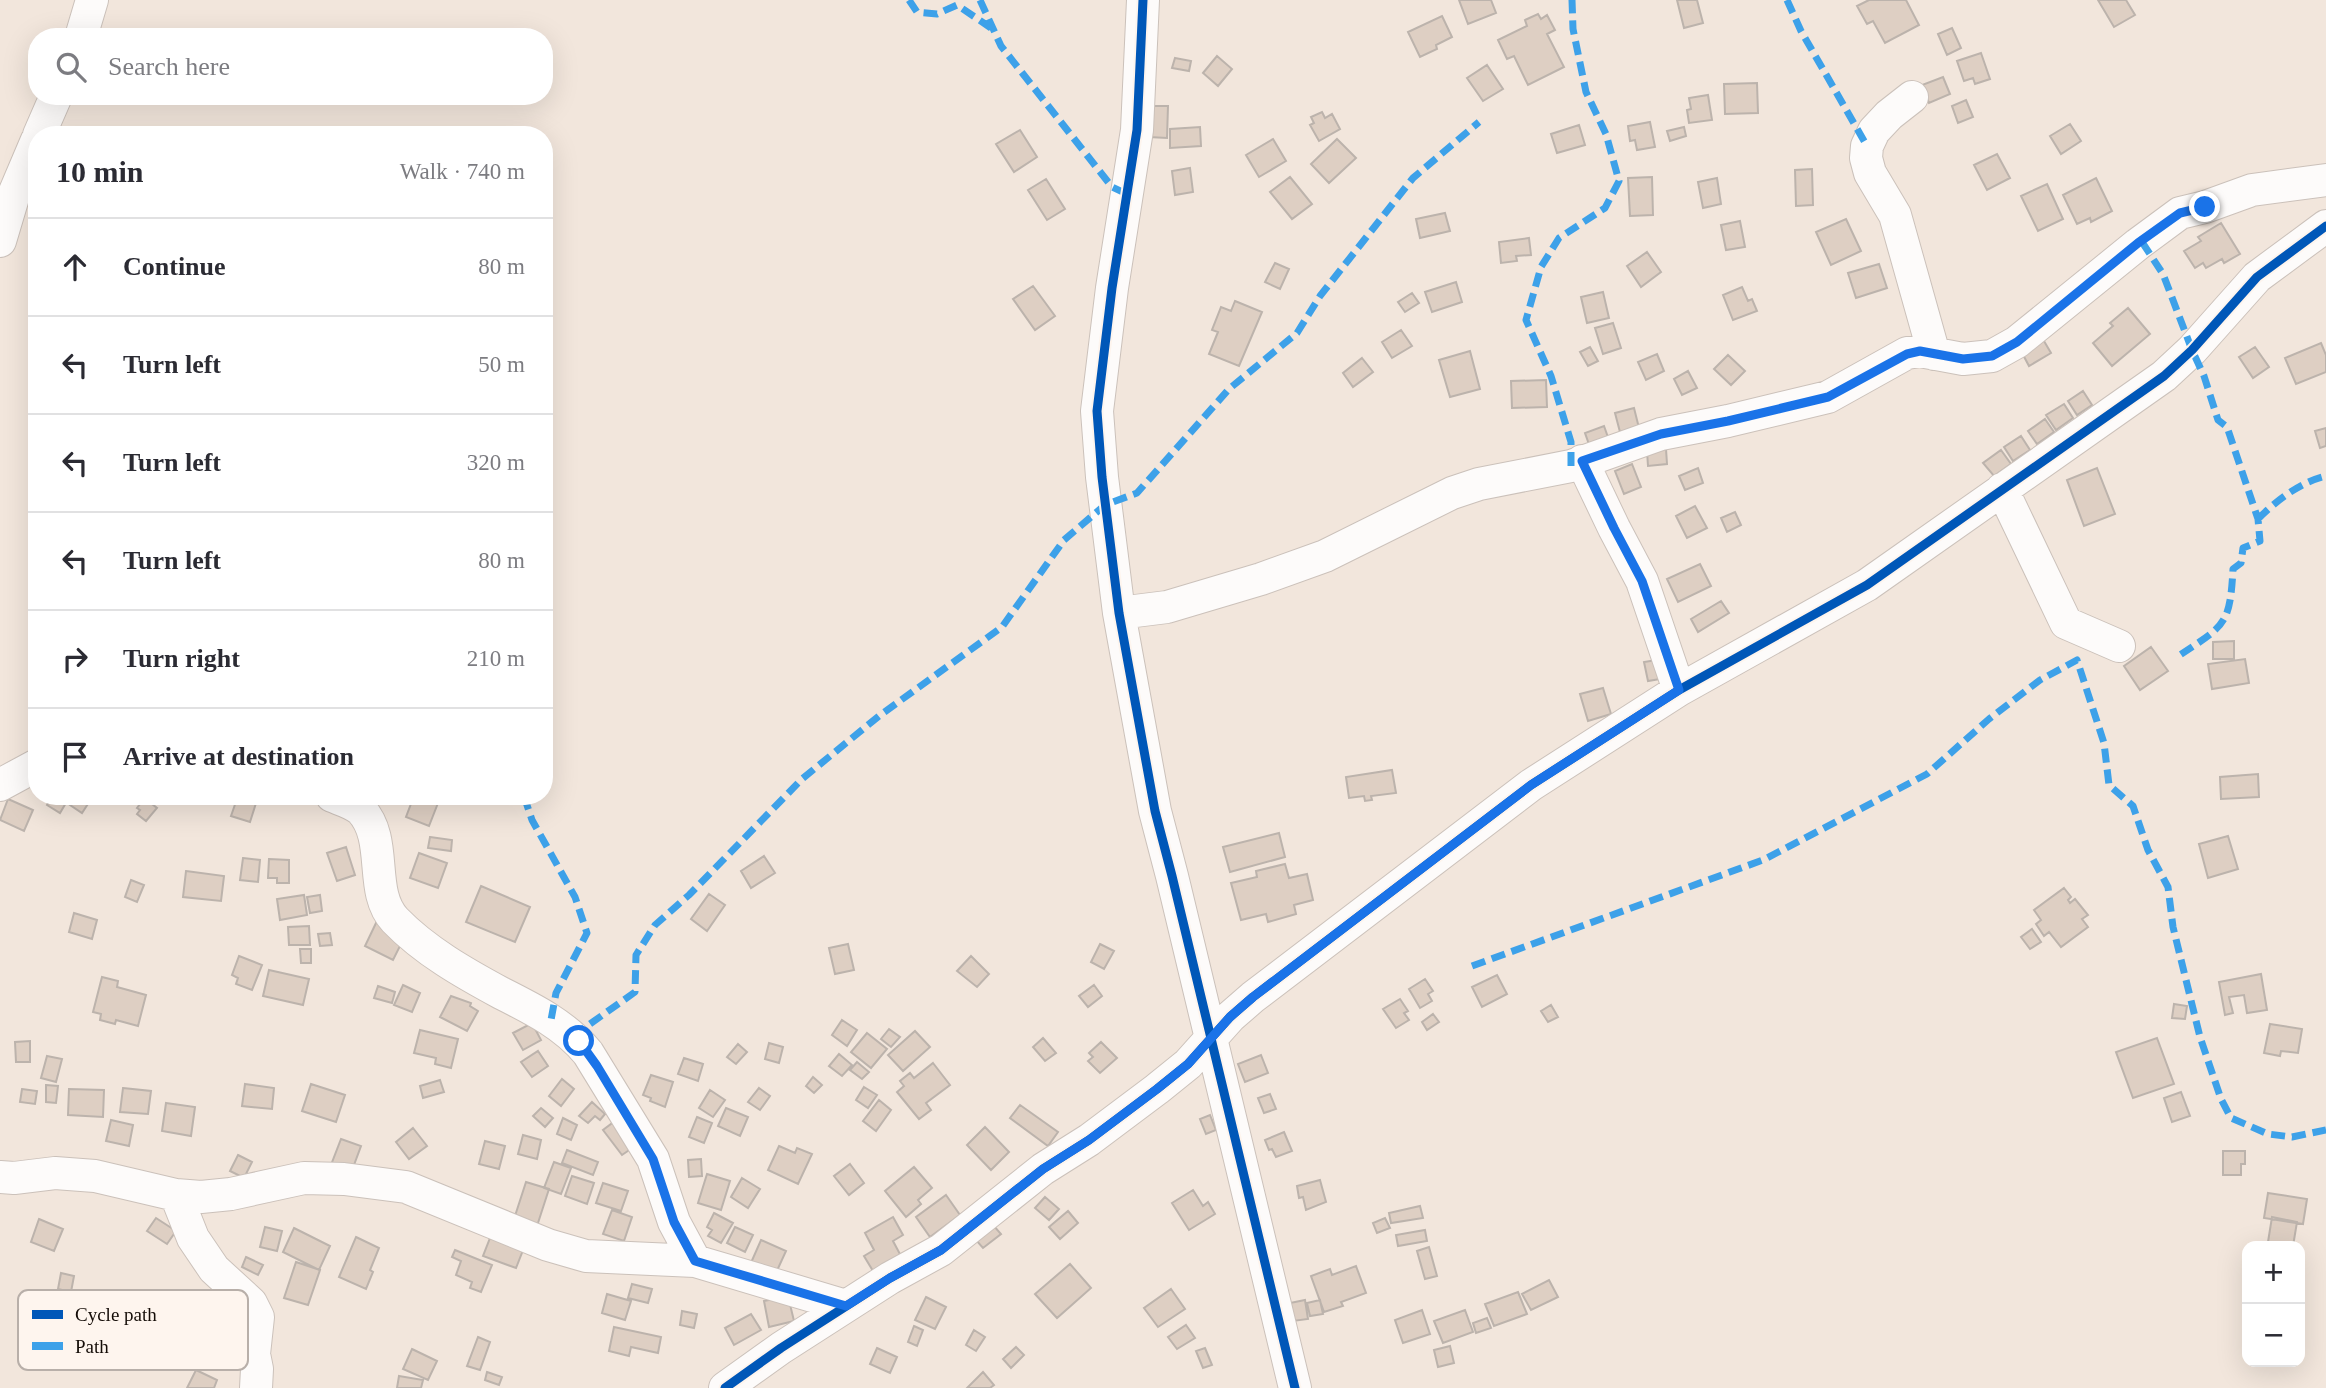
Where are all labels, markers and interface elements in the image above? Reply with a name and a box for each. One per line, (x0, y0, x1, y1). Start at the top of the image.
search box (28, 28, 553, 105)
icon: search (52, 48, 90, 86)
text: Search here (108, 52, 230, 81)
text: 10 min (56, 155, 144, 188)
text: Walk · 740 m (400, 159, 525, 184)
route end (2189, 191, 2220, 222)
icon: ahead (56, 248, 94, 286)
text: Continue (123, 252, 226, 281)
text: 80 m (478, 254, 525, 279)
icon: left (56, 346, 94, 384)
text: Turn left (123, 350, 221, 379)
text: 50 m (478, 352, 525, 377)
icon: left (56, 444, 94, 482)
text: Turn left (123, 448, 221, 477)
text: 320 m (467, 450, 525, 475)
icon: left (56, 542, 94, 580)
text: Turn left (123, 546, 221, 575)
text: 80 m (478, 548, 525, 573)
icon: right (56, 640, 94, 678)
text: Turn right (123, 644, 240, 673)
text: 210 m (467, 646, 525, 671)
icon: arrive (56, 738, 94, 776)
text: Arrive at destination (123, 742, 354, 771)
route start (563, 1025, 594, 1056)
map controls (2242, 1241, 2305, 1367)
button: + (2242, 1241, 2305, 1304)
legend (18, 1290, 248, 1370)
text: Cycle path (75, 1304, 157, 1325)
button: − (2242, 1304, 2305, 1367)
text: Path (75, 1336, 109, 1357)

